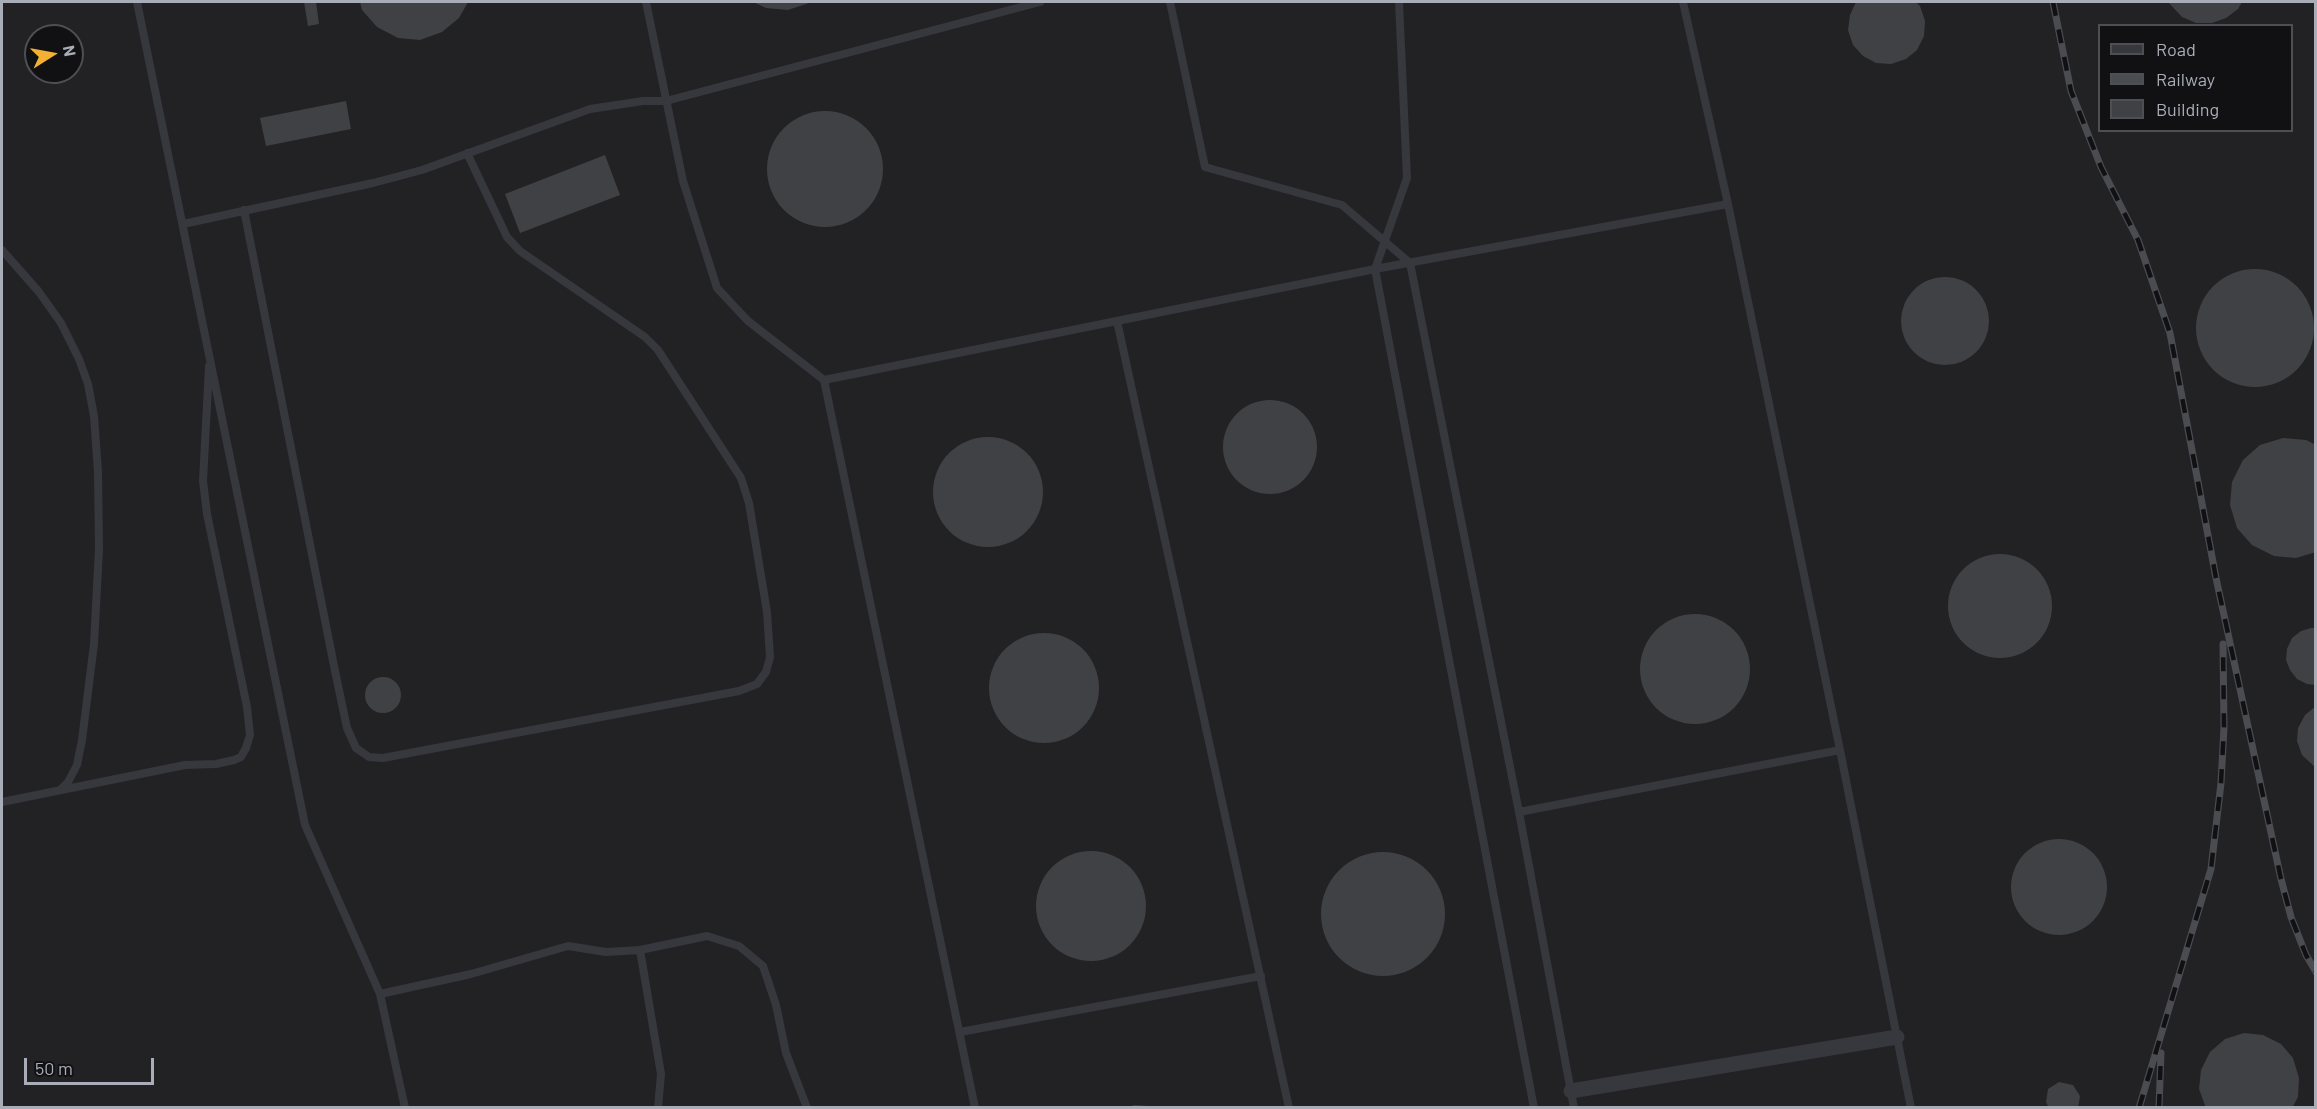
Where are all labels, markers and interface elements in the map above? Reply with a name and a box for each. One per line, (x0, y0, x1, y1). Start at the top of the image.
north arrow (24, 24, 84, 84)
legend (2098, 24, 2293, 132)
text: Road (2156, 38, 2196, 60)
text: N (60, 44, 81, 58)
text: Railway (2156, 68, 2215, 90)
text: Building (2156, 98, 2219, 120)
scale bar (27, 1046, 158, 1084)
text: 50 m (35, 1057, 73, 1079)

